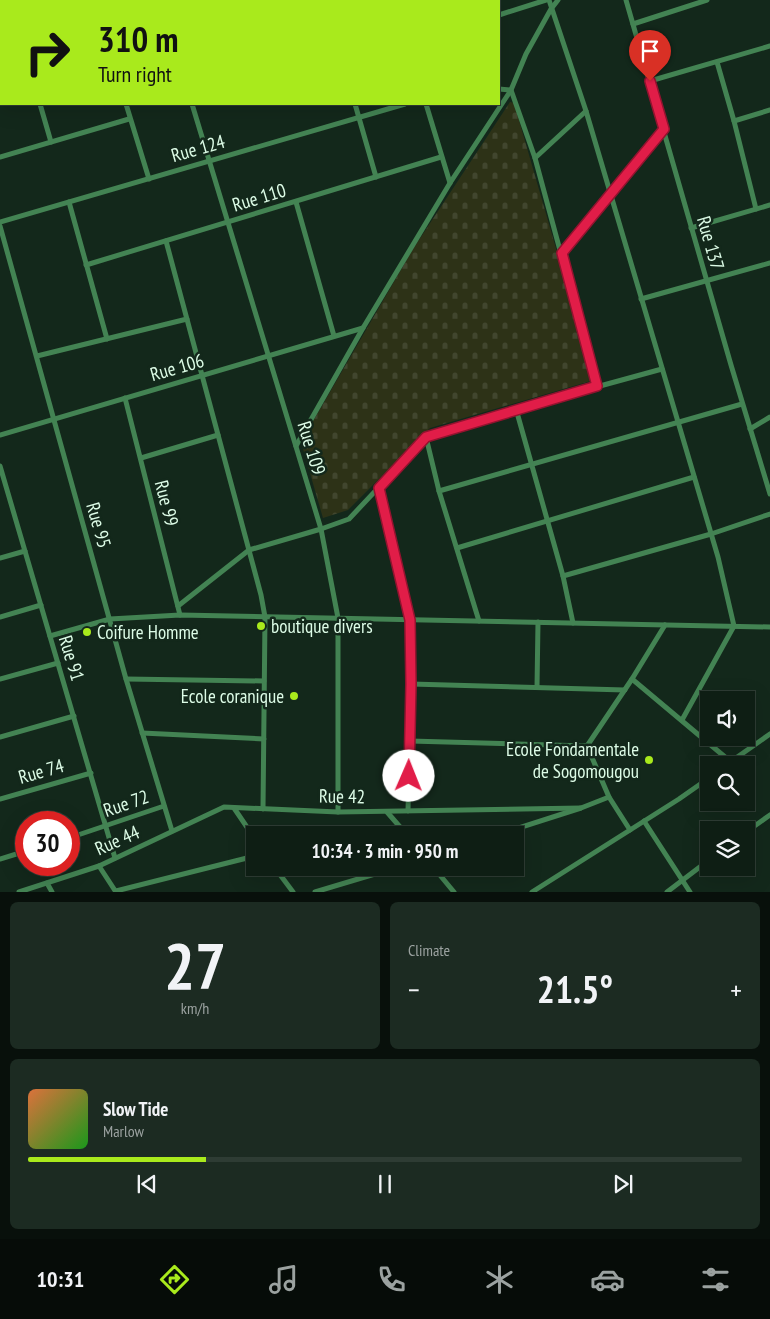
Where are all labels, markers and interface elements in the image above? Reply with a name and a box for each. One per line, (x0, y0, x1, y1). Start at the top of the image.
text: 310 m (98, 16, 179, 62)
icon: right (15, 20, 80, 85)
pin (629, 30, 671, 81)
icon: arrive (636, 37, 664, 65)
text: Turn right (98, 60, 172, 88)
street label: Rue 124 (168, 129, 228, 167)
street label: Rue 110 (229, 177, 289, 217)
street label: Rue 137 (692, 213, 730, 273)
street label: Rue 106 (147, 348, 207, 386)
street label: Rue 109 (292, 418, 332, 478)
street label: Rue 99 (150, 478, 184, 528)
street label: Rue 95 (81, 499, 117, 551)
place label: boutique divers (271, 614, 373, 638)
place label: Coifure Homme (97, 620, 199, 644)
marker: boutique divers (255, 620, 267, 632)
marker: Coifure Homme (81, 626, 93, 638)
street label: Rue 91 (54, 632, 90, 684)
place label: Ecole coranique (181, 684, 284, 708)
marker: Ecole coranique (288, 690, 300, 702)
map controls (700, 691, 755, 876)
button: sound (700, 691, 755, 746)
place label: Ecole Fondamentale de Sogomougou (506, 737, 639, 783)
position arrow (382, 749, 434, 801)
street label: Rue 74 (15, 753, 67, 789)
marker: Ecole Fondamentale de Sogomougou (643, 754, 655, 766)
button: search (700, 756, 755, 811)
street label: Rue 72 (100, 784, 152, 822)
street label: Rue 42 (319, 784, 365, 808)
speed limit sign: 30 (15, 811, 80, 876)
street label: Rue 44 (91, 819, 143, 860)
button: layers (700, 821, 755, 876)
text: 10:34 · 3 min · 950 m (312, 839, 458, 863)
text: 27 (164, 923, 226, 1007)
text: Climate (408, 940, 450, 960)
text: 21.5° (537, 964, 613, 1013)
text: − (408, 971, 420, 1008)
text: + (730, 971, 742, 1008)
text: km/h (181, 998, 209, 1018)
text: Slow Tide (103, 1097, 168, 1121)
text: Marlow (103, 1121, 144, 1141)
icon: previous (133, 1170, 161, 1198)
icon: pause (371, 1170, 399, 1198)
icon: next (609, 1170, 637, 1198)
icon: directions (157, 1262, 192, 1297)
icon: music (266, 1262, 301, 1297)
icon: phone (374, 1262, 409, 1297)
icon: climate (482, 1262, 517, 1297)
icon: car (590, 1262, 625, 1297)
icon: filters (698, 1262, 733, 1297)
text: 10:31 (37, 1265, 84, 1293)

